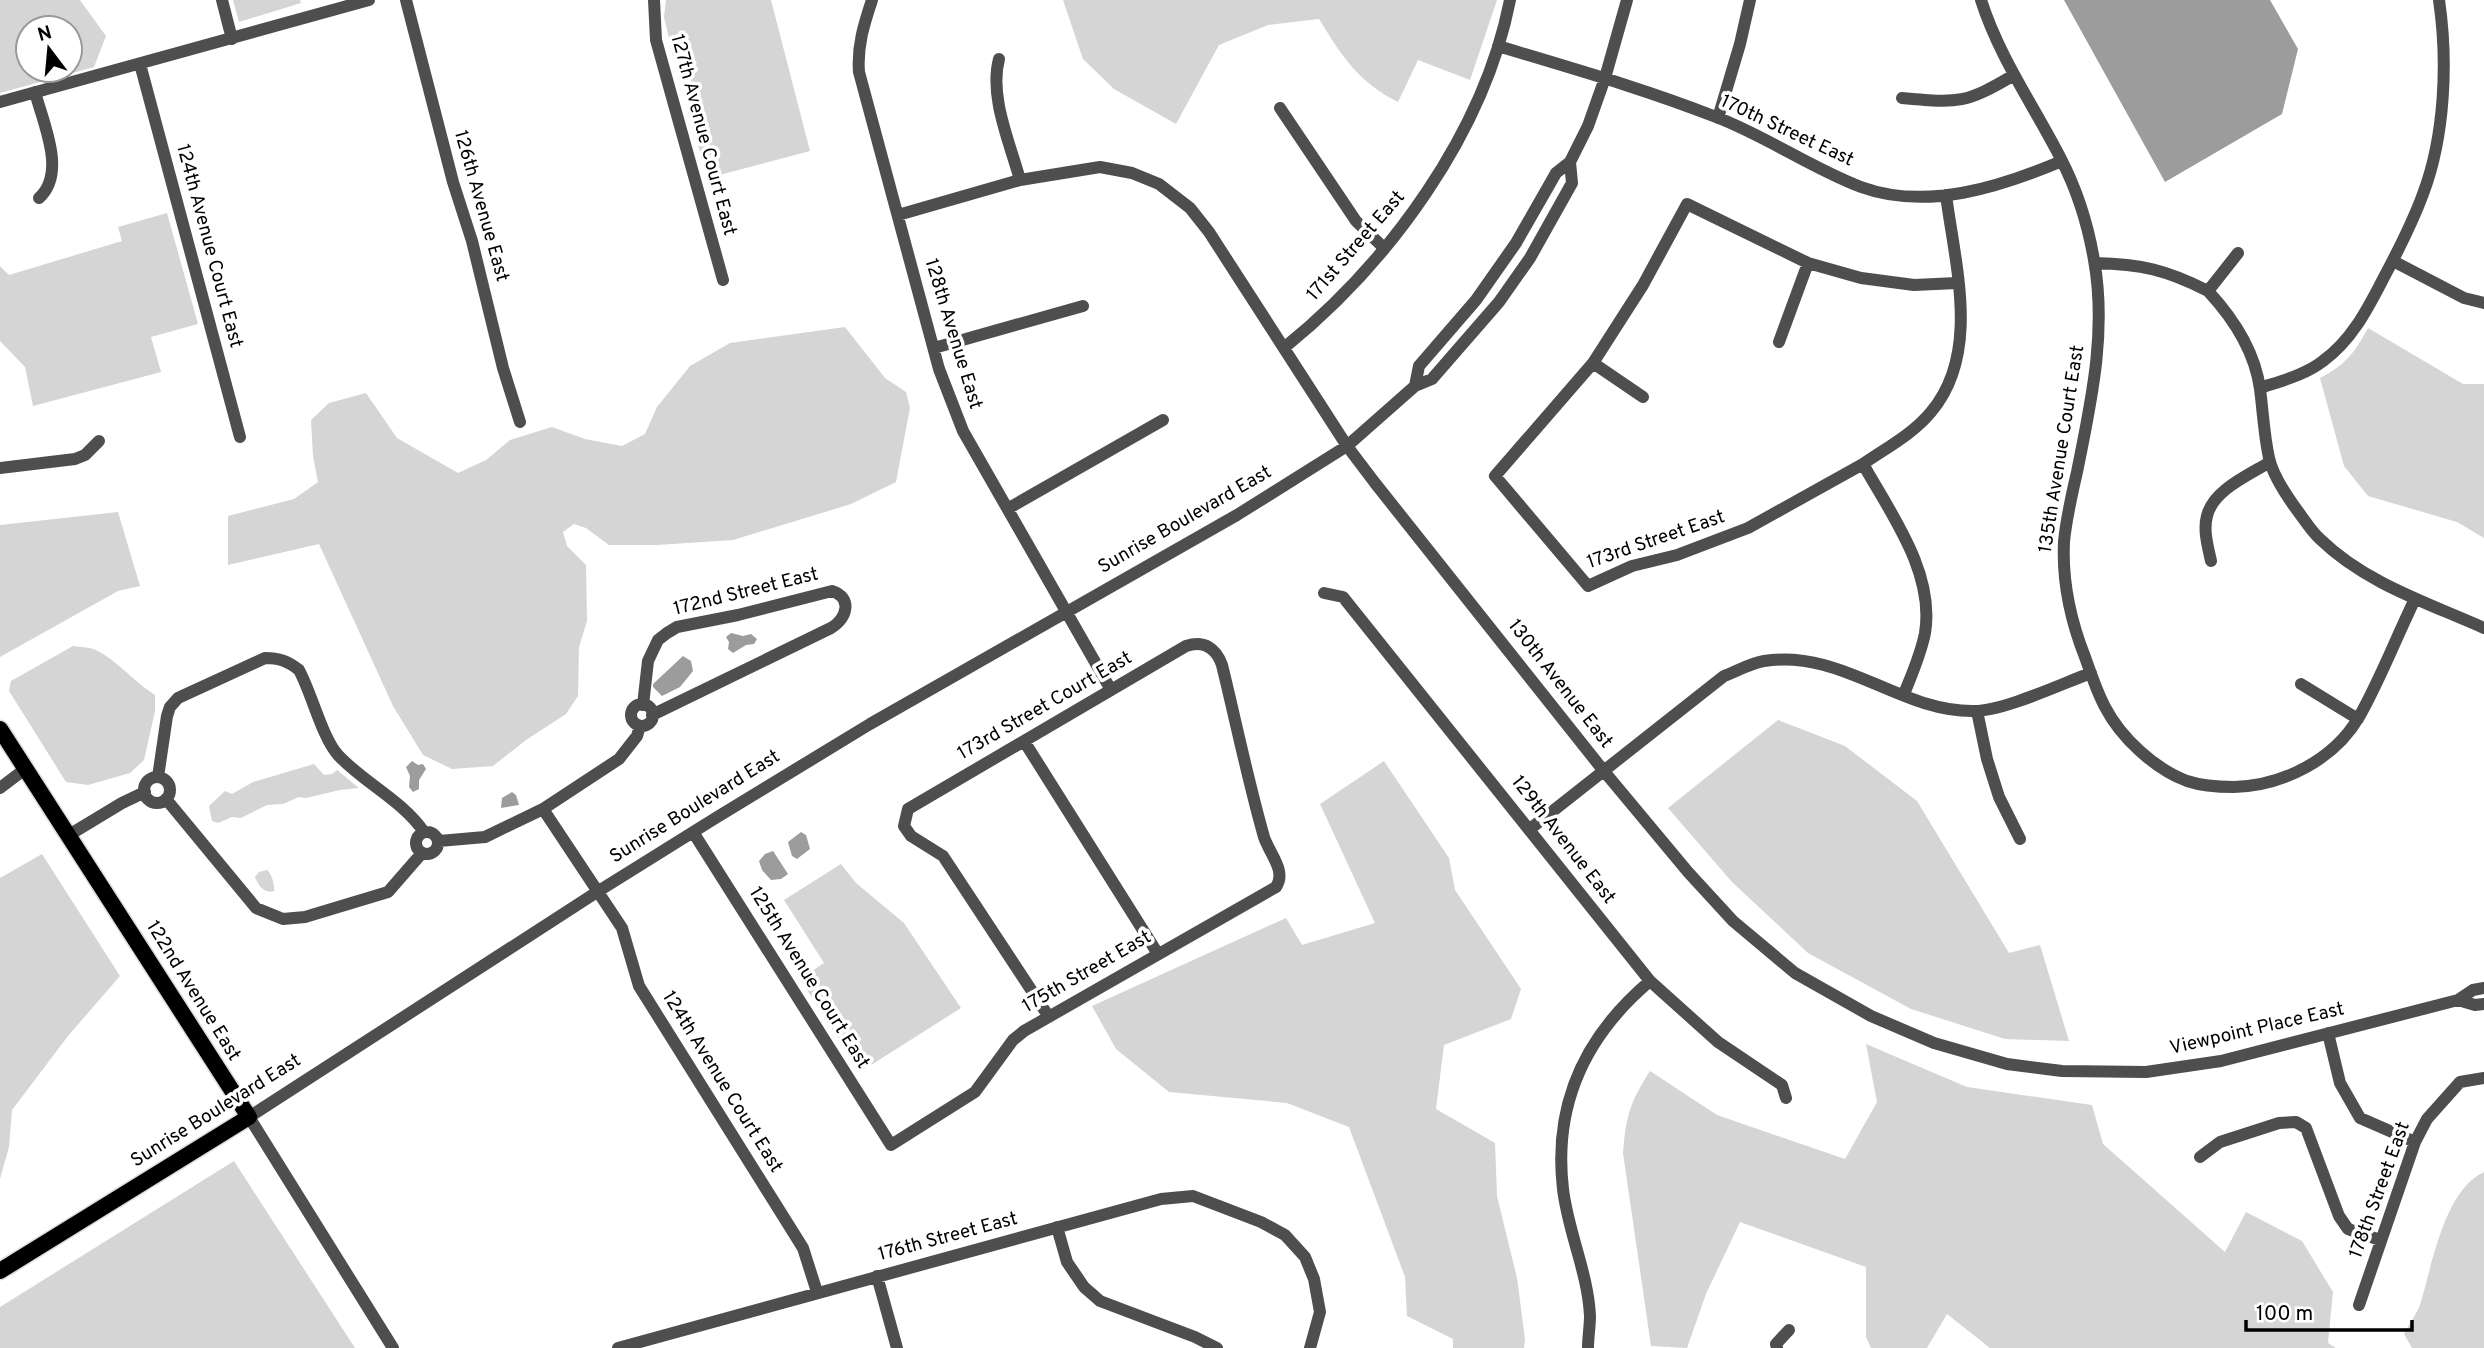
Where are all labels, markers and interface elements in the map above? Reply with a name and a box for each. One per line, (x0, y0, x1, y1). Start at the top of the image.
north arrow (14, 14, 84, 84)
text: N (35, 21, 55, 48)
street label: 127th Avenue Court East (665, 32, 741, 238)
street label: 170th Street East (1716, 90, 1858, 172)
street label: 126th Avenue East (448, 128, 514, 284)
street label: 124th Avenue Court East (170, 142, 248, 350)
street label: 171st Street East (1302, 186, 1410, 306)
street label: 128th Avenue East (919, 256, 987, 412)
street label: 135th Avenue Court East (2034, 343, 2090, 555)
street label: Sunrise Boulevard East (1094, 461, 1276, 579)
street label: 173rd Street East (1584, 505, 1728, 575)
street label: 172nd Street East (671, 562, 821, 622)
street label: 130th Avenue East (1502, 615, 1618, 753)
street label: 173rd Street Court East (954, 646, 1136, 766)
street label: Sunrise Boulevard East (605, 745, 785, 869)
street label: 129th Avenue East (1505, 771, 1621, 909)
street label: 125th Avenue Court East (743, 883, 875, 1073)
street label: 122nd Avenue East (140, 916, 246, 1066)
street label: 175th Street East (1018, 925, 1156, 1019)
street label: 124th Avenue Court East (656, 987, 788, 1177)
street label: Viewpoint Place East (2168, 997, 2346, 1061)
street label: Sunrise Boulevard East (126, 1049, 306, 1173)
street label: 178th Street East (2344, 1118, 2416, 1262)
street label: 176th Street East (876, 1207, 1020, 1267)
scale bar (2246, 1288, 2412, 1332)
text: 100 m (2256, 1301, 2313, 1328)

